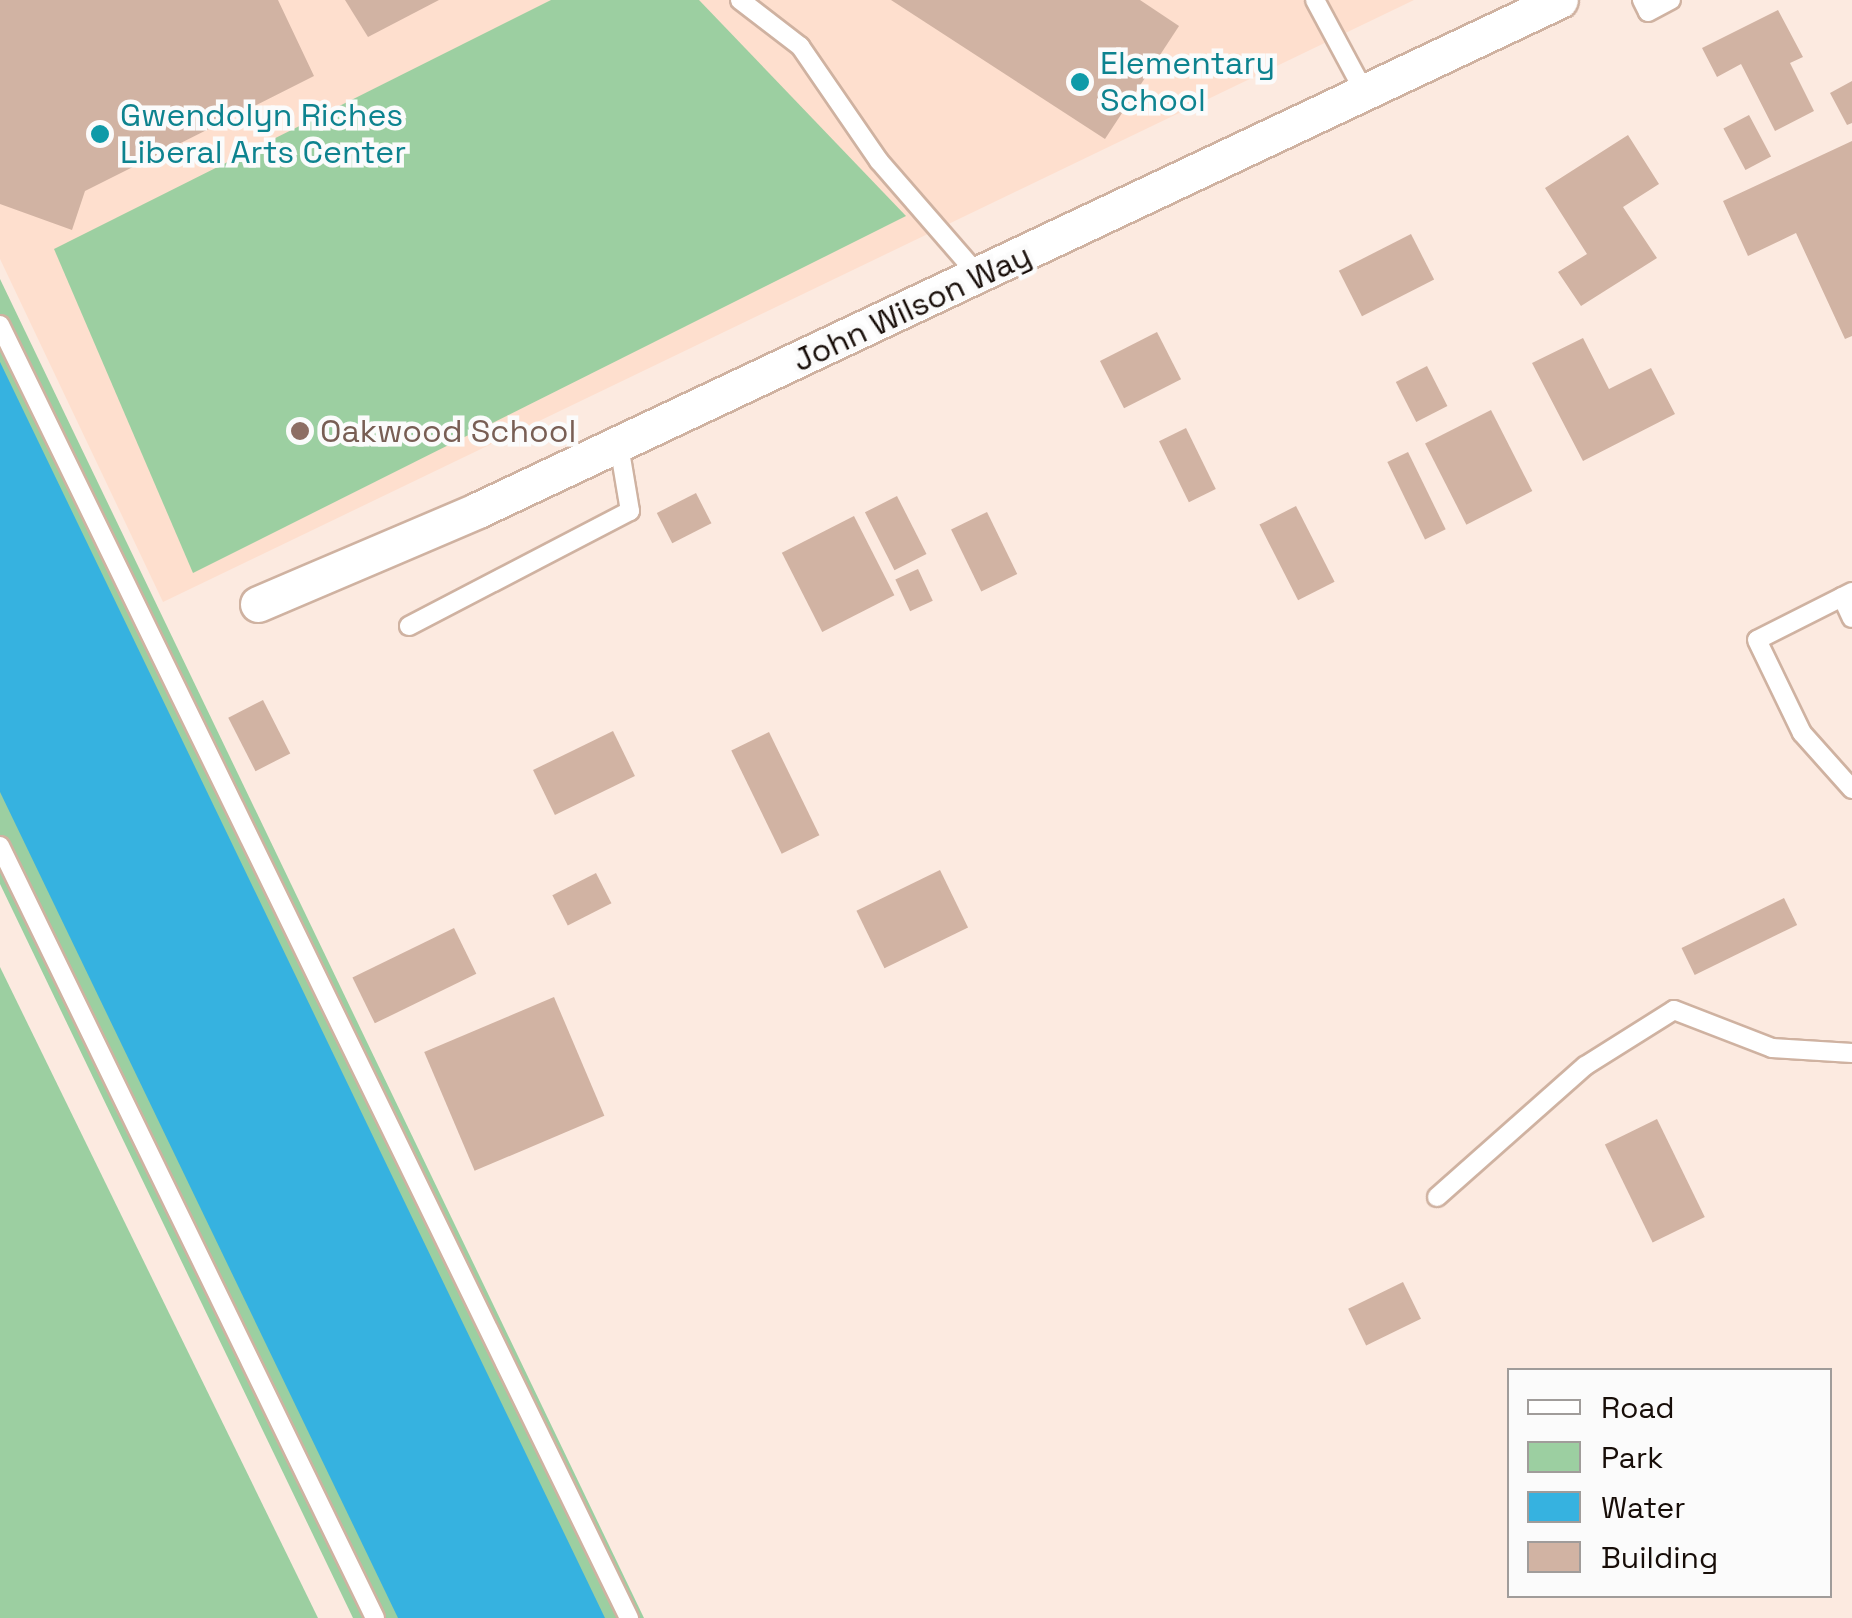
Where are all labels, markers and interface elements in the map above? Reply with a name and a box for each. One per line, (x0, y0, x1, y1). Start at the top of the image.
place label: Elementary School (1100, 45, 1275, 120)
marker: Elementary School (1069, 71, 1091, 93)
place label: Gwendolyn Riches Liberal Arts Center (120, 97, 407, 172)
marker: Gwendolyn Riches Liberal Arts Center (89, 123, 111, 145)
street label: John Wilson Way (787, 236, 1037, 380)
place label: Oakwood School (320, 412, 576, 450)
marker: Oakwood School (289, 420, 311, 442)
legend (1507, 1368, 1832, 1598)
text: Road (1601, 1388, 1675, 1427)
text: Park (1601, 1438, 1663, 1477)
text: Water (1601, 1488, 1686, 1527)
text: Building (1601, 1538, 1718, 1577)

